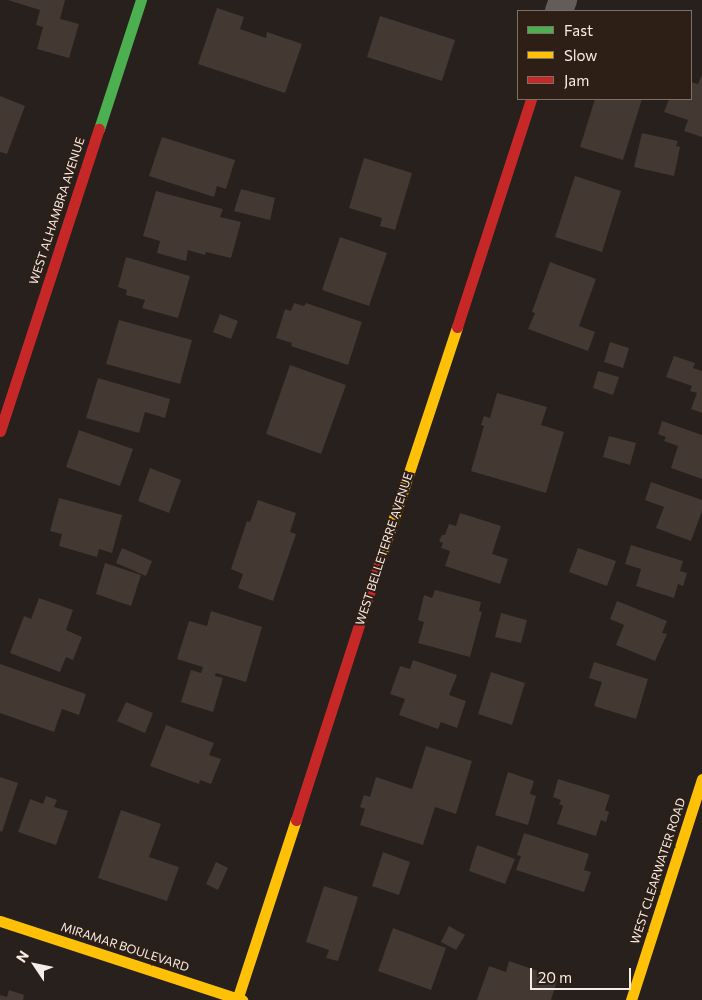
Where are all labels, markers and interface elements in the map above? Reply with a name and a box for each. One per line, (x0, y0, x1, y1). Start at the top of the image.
legend (517, 10, 692, 100)
text: Fast (564, 21, 593, 39)
text: Slow (564, 46, 597, 64)
text: Jam (564, 71, 589, 89)
street label: WEST ALHAMBRA AVENUE (26, 135, 88, 287)
street label: WEST BELLETERRE AVENUE (352, 471, 416, 627)
street label: WEST CLEARWATER ROAD (628, 796, 688, 946)
street label: MIRAMAR BOULEVARD (59, 919, 191, 975)
north arrow (10, 940, 60, 990)
text: N (12, 947, 32, 965)
scale bar (532, 958, 633, 990)
text: 20 m (538, 968, 572, 986)

